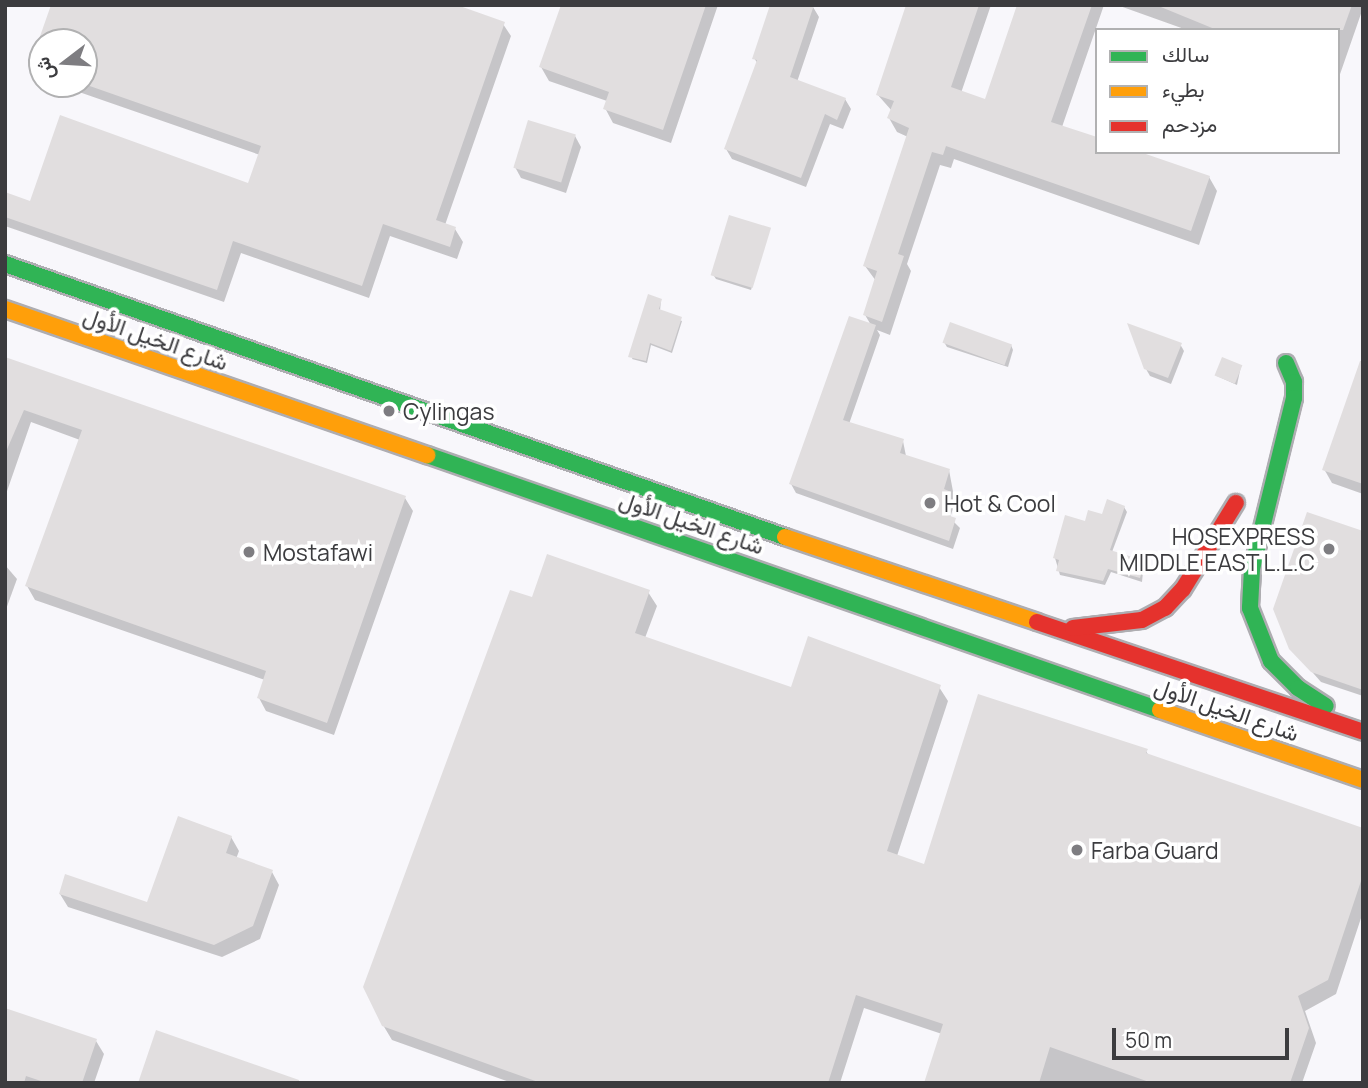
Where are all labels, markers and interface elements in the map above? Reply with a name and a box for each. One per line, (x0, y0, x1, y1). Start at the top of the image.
north arrow (28, 28, 98, 98)
legend (1095, 28, 1340, 154)
text: سالك (1162, 40, 1209, 68)
text: ش (29, 54, 61, 83)
text: بطيء (1162, 75, 1205, 103)
text: مزدحم (1162, 110, 1217, 138)
street label: شارع الخيل الأول (80, 300, 232, 376)
place label: Cylingas (403, 397, 494, 425)
marker: Cylingas (381, 403, 397, 419)
street label: شارع الخيل الأول (616, 484, 768, 560)
place label: Hot & Cool (944, 489, 1056, 517)
marker: Hot & Cool (922, 495, 938, 511)
place label: HOSEXPRESS MIDDLE EAST L.L.C (1119, 522, 1315, 576)
place label: Mostafawi (263, 538, 373, 566)
marker: HOSEXPRESS MIDDLE EAST L.L.C (1321, 541, 1337, 557)
marker: Mostafawi (241, 544, 257, 560)
street label: شارع الخيل الأول (1151, 671, 1303, 747)
place label: Farba Guard (1091, 836, 1219, 864)
marker: Farba Guard (1069, 842, 1085, 858)
scale bar (1116, 1014, 1293, 1058)
text: 50 m (1125, 1026, 1172, 1054)

